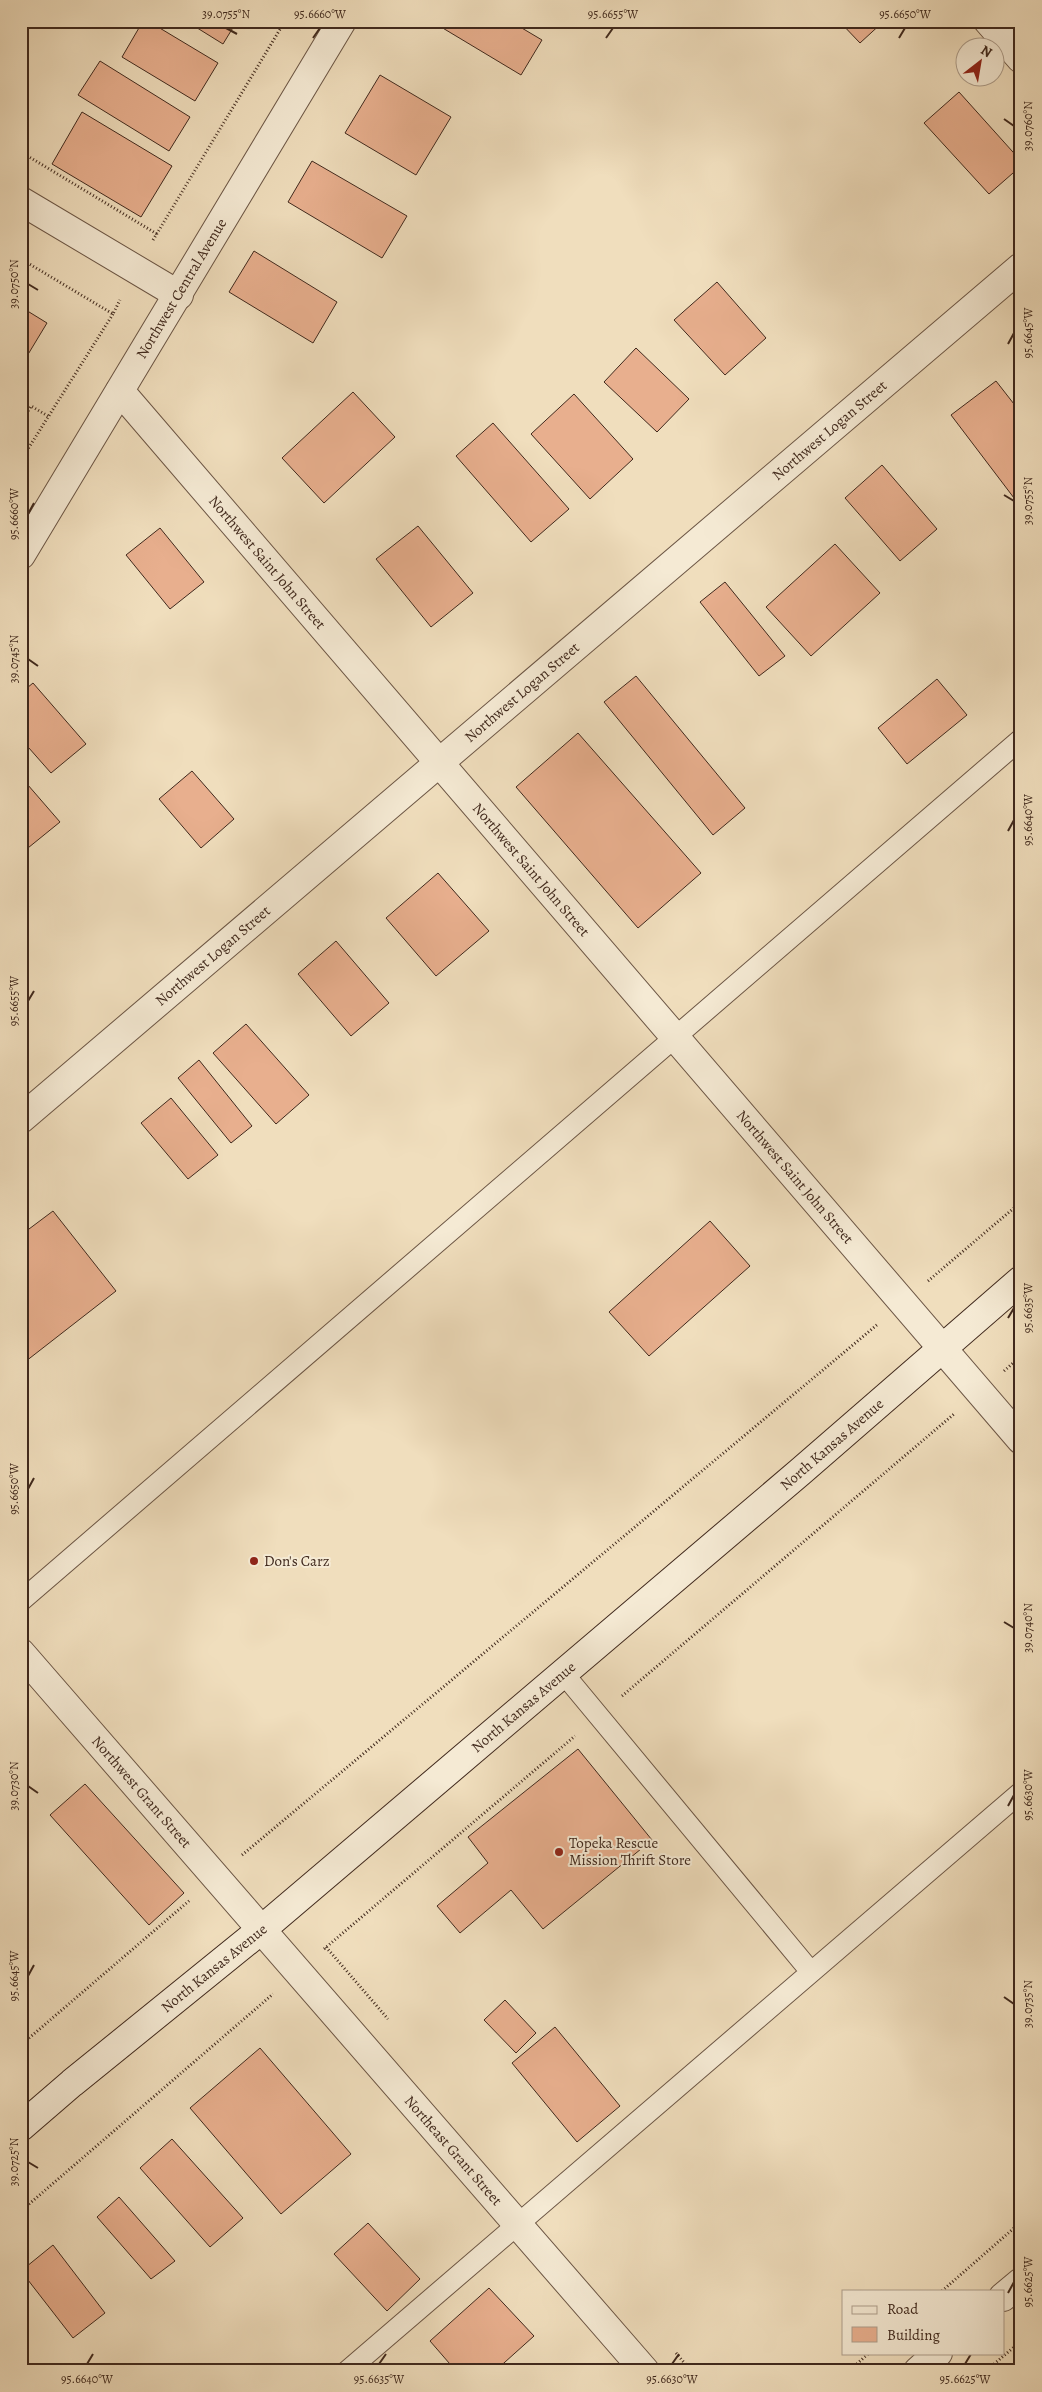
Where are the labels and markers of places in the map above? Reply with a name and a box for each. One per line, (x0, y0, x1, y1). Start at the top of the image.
place label: Don's Carz (264, 1551, 330, 1571)
marker: Don's Carz (248, 1555, 260, 1567)
place label: Topeka Rescue Mission Thrift Store (569, 1833, 691, 1870)
marker: Topeka Rescue Mission Thrift Store (553, 1846, 565, 1858)

